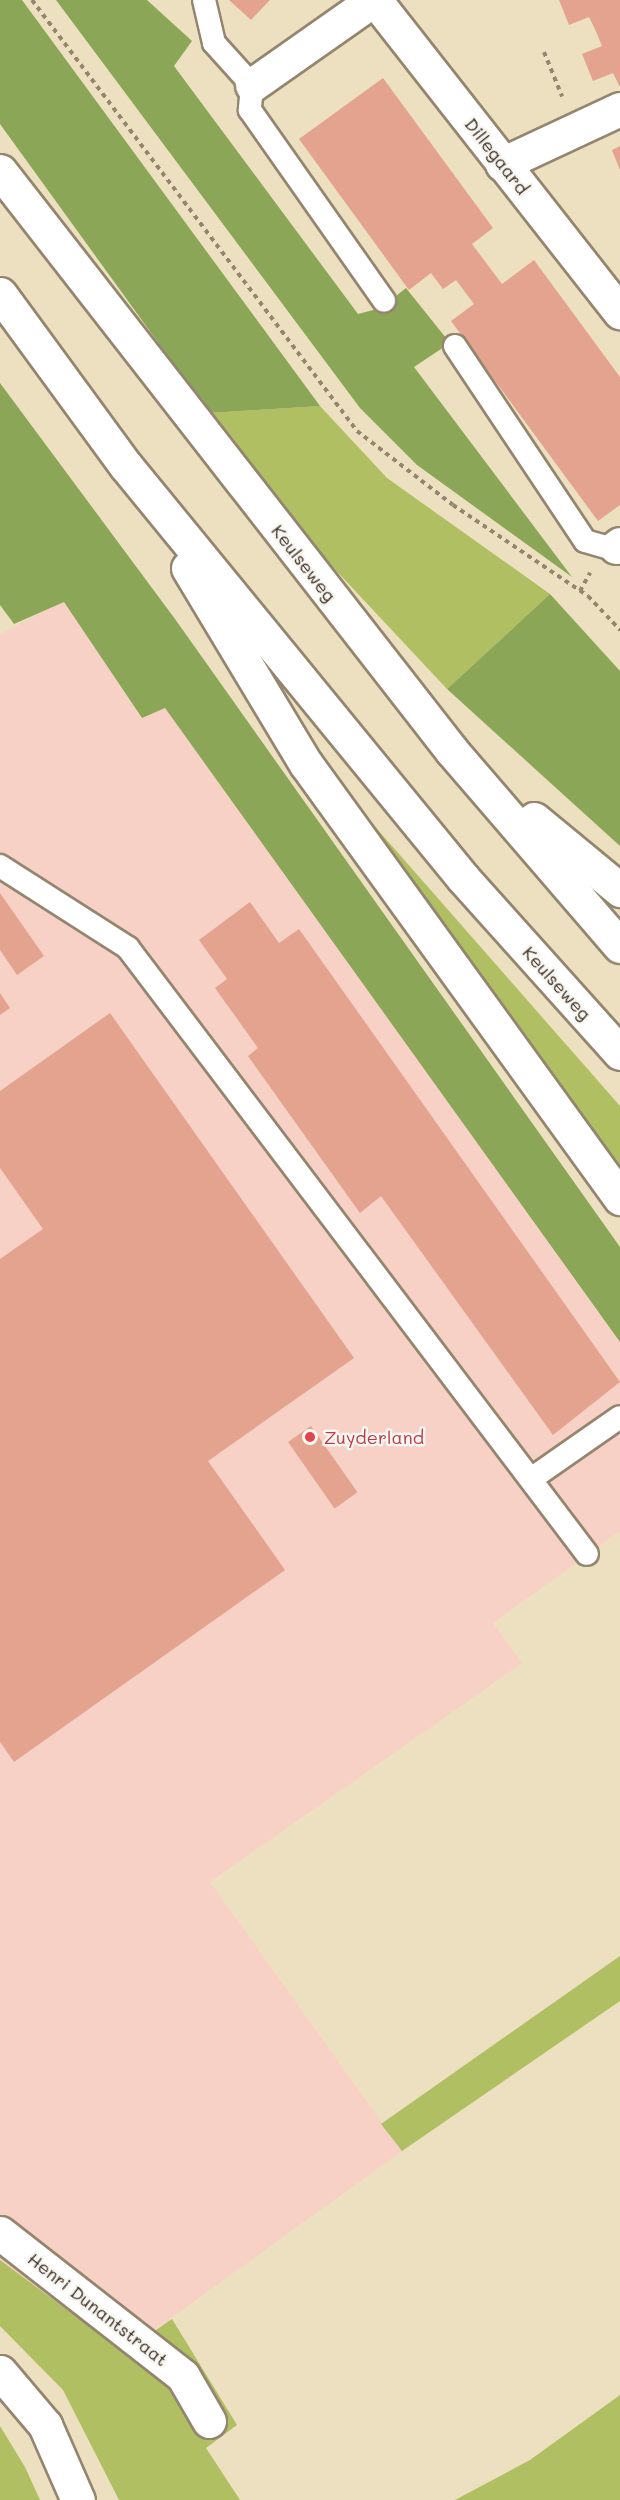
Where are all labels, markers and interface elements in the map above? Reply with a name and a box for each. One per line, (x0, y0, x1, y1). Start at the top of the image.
street label: Dillegaard (460, 113, 534, 199)
street label: Keulseweg (267, 520, 341, 606)
street label: Keulseweg (518, 942, 596, 1024)
place label: Zuyderland (324, 1426, 424, 1448)
marker: Zuyderland (301, 1428, 319, 1446)
street label: Henri Dunantstraat (24, 2248, 172, 2370)

